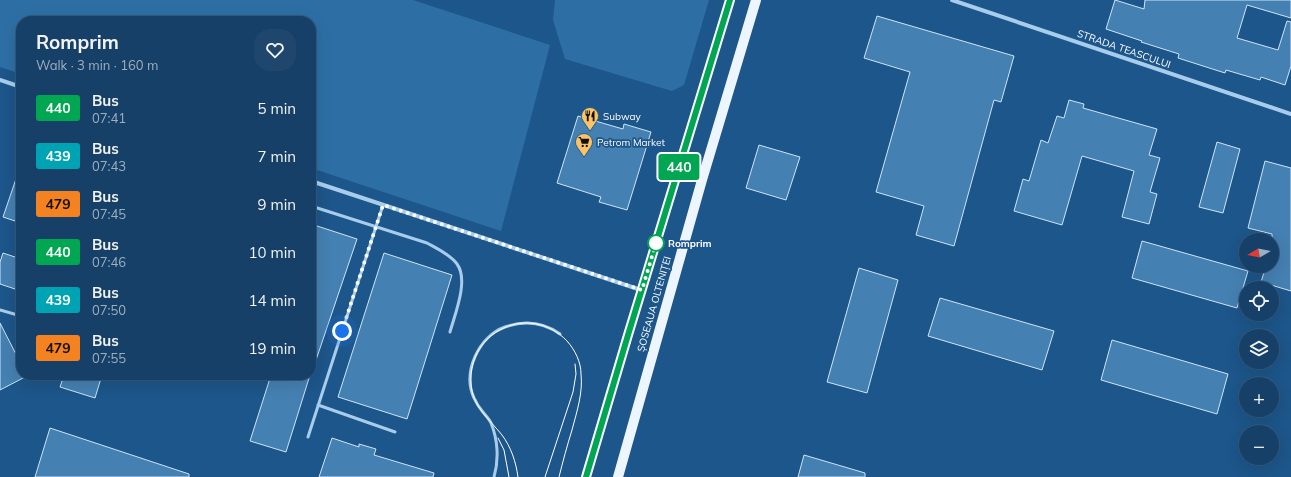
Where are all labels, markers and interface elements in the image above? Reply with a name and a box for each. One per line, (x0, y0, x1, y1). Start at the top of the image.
street label: STRADA TEASCULUI (1076, 27, 1172, 71)
button: heart (254, 29, 296, 71)
text: Romprim (36, 30, 119, 54)
text: Walk · 3 min · 160 m (36, 57, 158, 73)
text: Bus (92, 91, 119, 110)
text: 440 (45, 99, 71, 117)
text: 5 min (258, 99, 296, 118)
restaurant icon: Subway (580, 106, 600, 131)
text: 07:41 (92, 110, 126, 126)
place label: Subway (603, 110, 641, 123)
supermarket icon: Petrom Market (574, 132, 594, 157)
place label: Petrom Market (597, 136, 666, 149)
text: Bus (92, 139, 119, 158)
text: 439 (45, 147, 71, 165)
text: 7 min (258, 147, 296, 166)
line badge: 440 (656, 154, 702, 180)
text: 07:43 (92, 158, 126, 174)
text: 440 (666, 158, 692, 176)
text: Bus (92, 187, 119, 206)
text: 479 (45, 195, 71, 213)
text: 9 min (258, 195, 296, 214)
text: 07:45 (92, 206, 126, 222)
north arrow (1239, 233, 1279, 273)
map controls (1239, 233, 1279, 465)
marker: Romprim (647, 234, 665, 252)
text: Bus (92, 235, 119, 254)
place label: Romprim (668, 237, 712, 250)
text: 440 (45, 243, 71, 261)
text: 10 min (249, 243, 296, 262)
text: 07:46 (92, 254, 126, 270)
street label: ȘOSEAUA OLTENIȚEI (634, 255, 674, 353)
button: locate (1239, 281, 1279, 321)
text: Bus (92, 283, 119, 302)
text: 439 (45, 291, 71, 309)
text: 14 min (249, 291, 296, 310)
text: 07:50 (92, 302, 126, 318)
your location (332, 321, 352, 341)
button: layers (1239, 329, 1279, 369)
text: Bus (92, 331, 119, 350)
text: 479 (45, 339, 71, 357)
text: 19 min (249, 339, 296, 358)
text: 07:55 (92, 350, 126, 366)
button: + (1239, 377, 1279, 417)
button: − (1239, 425, 1279, 465)

